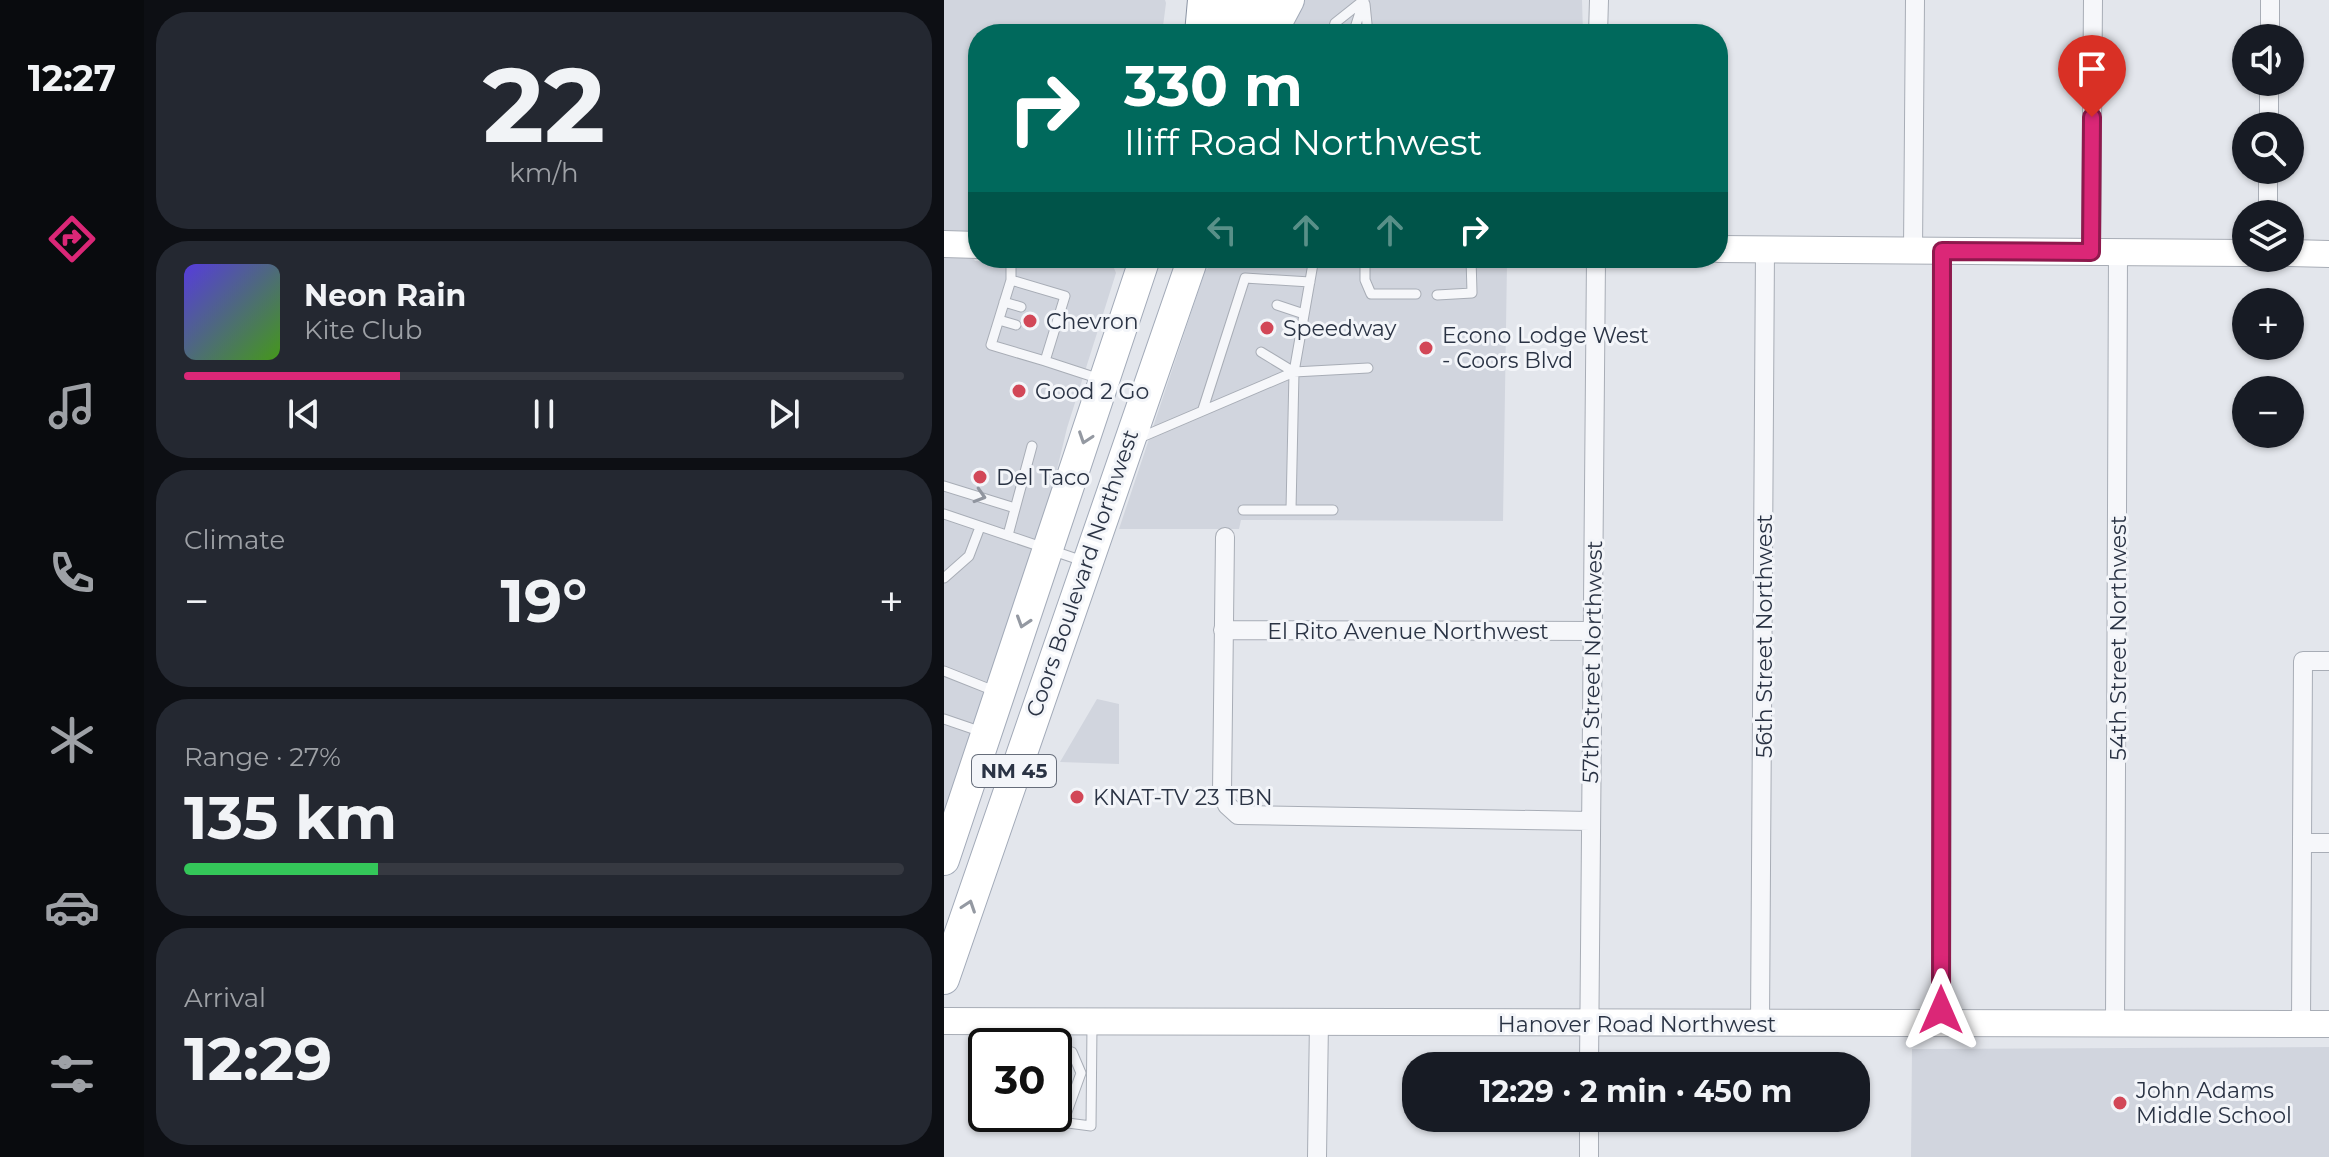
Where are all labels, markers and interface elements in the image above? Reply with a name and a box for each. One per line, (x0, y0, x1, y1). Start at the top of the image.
map controls (2232, 24, 2304, 448)
button: sound (2232, 24, 2304, 96)
pin (2058, 35, 2126, 117)
text: 22 (483, 41, 605, 168)
icon: arrive (2070, 47, 2114, 91)
text: 330 m (1124, 52, 1303, 120)
text: 12:27 (28, 56, 116, 100)
icon: right (992, 56, 1096, 160)
button: search (2232, 112, 2304, 184)
text: Iliff Road Northwest (1124, 120, 1482, 164)
text: km/h (509, 157, 579, 189)
button: layers (2232, 200, 2304, 272)
icon: left (1200, 208, 1244, 252)
icon: ahead (1284, 208, 1328, 252)
icon: ahead (1368, 208, 1412, 252)
icon: right (1452, 208, 1496, 252)
icon: directions (44, 211, 100, 267)
text: Neon Rain (304, 277, 466, 314)
button: + (2232, 288, 2304, 360)
place label: Chevron (1046, 308, 1139, 335)
marker: Chevron (1021, 312, 1039, 330)
text: Kite Club (304, 314, 422, 346)
place label: Speedway (1283, 315, 1396, 342)
marker: Speedway (1258, 319, 1276, 337)
place label: Econo Lodge West - Coors Blvd (1442, 322, 1649, 374)
marker: Econo Lodge West - Coors Blvd (1417, 339, 1435, 357)
button: − (2232, 376, 2304, 448)
icon: music (44, 378, 100, 434)
place label: Good 2 Go (1035, 378, 1149, 405)
marker: Good 2 Go (1010, 382, 1028, 400)
icon: previous (282, 392, 326, 436)
icon: pause (522, 392, 566, 436)
icon: next (762, 392, 806, 436)
street label: Coors Boulevard Northwest (1021, 426, 1144, 720)
one-way arrow (1079, 430, 1095, 444)
place label: Del Taco (996, 464, 1090, 491)
marker: Del Taco (971, 468, 989, 486)
one-way arrow (972, 487, 986, 503)
street label: 56th Street Northwest (1751, 514, 1778, 758)
street label: 54th Street Northwest (2105, 515, 2132, 761)
text: Climate (184, 524, 285, 556)
street label: 57th Street Northwest (1577, 540, 1608, 784)
icon: phone (44, 545, 100, 601)
text: 19° (501, 564, 587, 637)
text: − (184, 574, 209, 628)
text: + (879, 574, 904, 628)
one-way arrow (1017, 614, 1033, 628)
street label: El Rito Avenue Northwest (1267, 618, 1549, 645)
icon: climate (44, 712, 100, 768)
text: Range · 27% (184, 741, 341, 773)
road number: NM 45 (972, 755, 1056, 787)
text: 135 km (184, 781, 397, 854)
place label: KNAT-TV 23 TBN (1093, 784, 1273, 811)
marker: KNAT-TV 23 TBN (1068, 788, 1086, 806)
icon: car (44, 879, 100, 935)
one-way arrow (959, 899, 975, 913)
position arrow (1899, 968, 1983, 1052)
text: Arrival (184, 982, 266, 1014)
street label: Hanover Road Northwest (1498, 1011, 1776, 1038)
text: 12:29 (184, 1022, 332, 1095)
speed limit sign: 30 (968, 1028, 1072, 1132)
icon: filters (44, 1046, 100, 1102)
text: 12:29 · 2 min · 450 m (1480, 1073, 1792, 1110)
place label: John Adams Middle School (2135, 1077, 2292, 1129)
marker: John Adams Middle School (2111, 1094, 2129, 1112)

